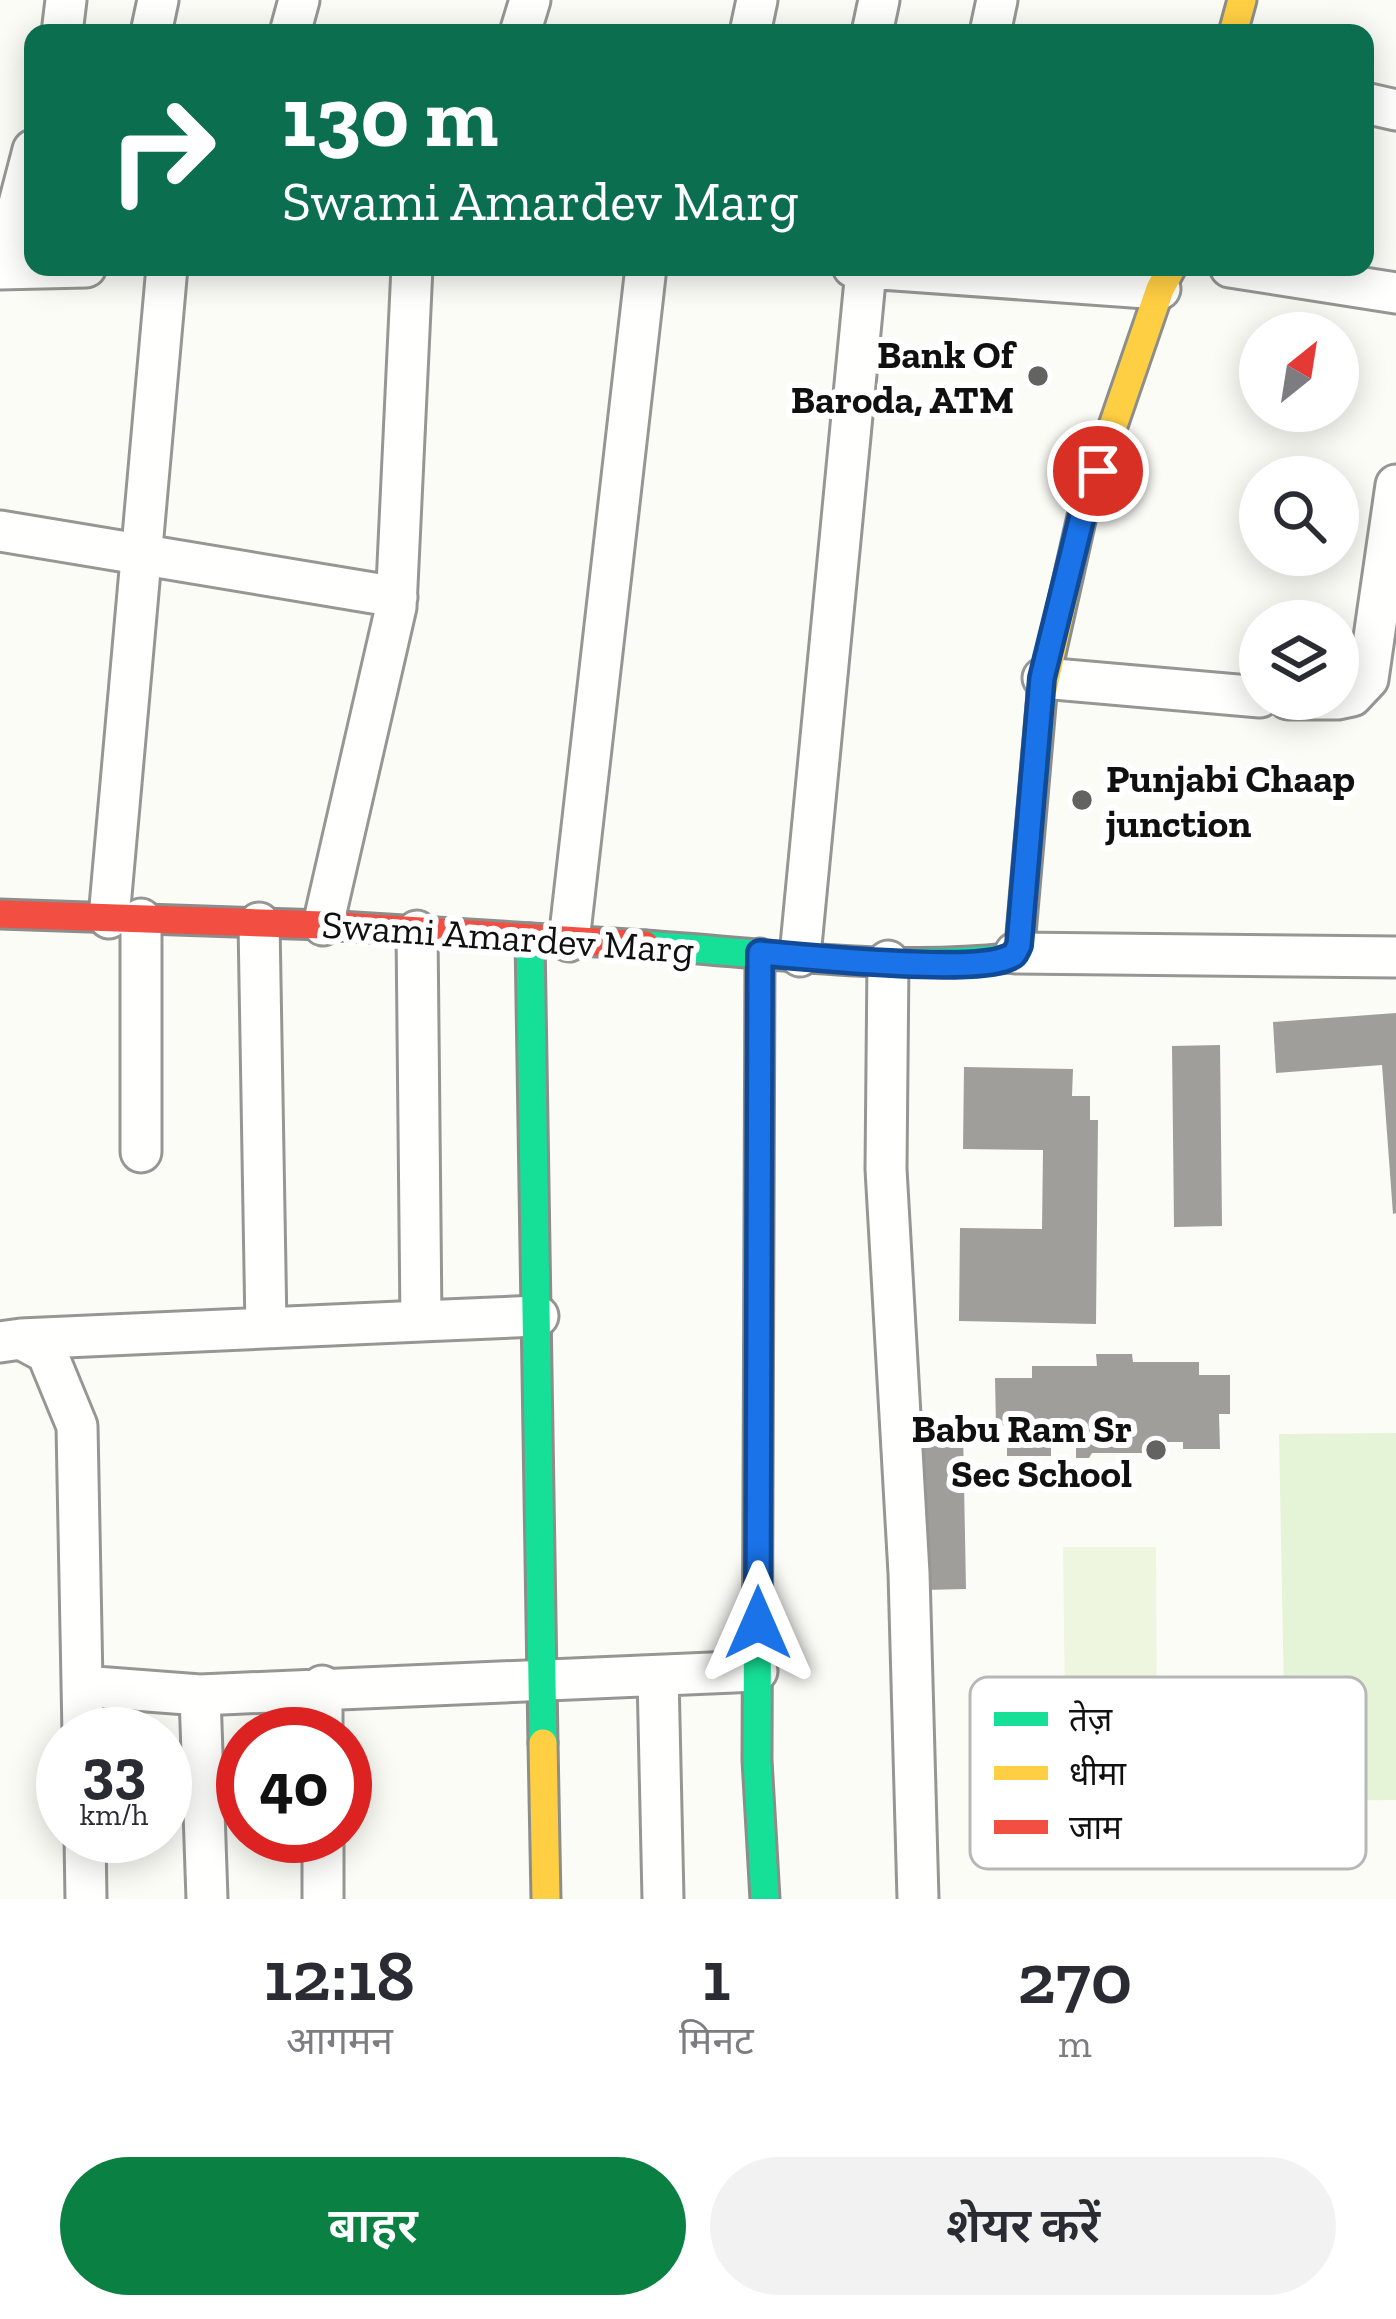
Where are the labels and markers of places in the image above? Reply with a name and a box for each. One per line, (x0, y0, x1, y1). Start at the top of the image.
place label: Bank Of Baroda, ATM (791, 331, 1018, 423)
marker: Bank Of Baroda, ATM (1025, 363, 1051, 389)
pin (1047, 420, 1149, 522)
place label: Punjabi Chaap junction (1105, 755, 1355, 847)
marker: Punjabi Chaap junction (1069, 787, 1095, 813)
place label: Babu Ram Sr Sec School (911, 1405, 1132, 1497)
marker: Babu Ram Sr Sec School (1143, 1437, 1169, 1463)

